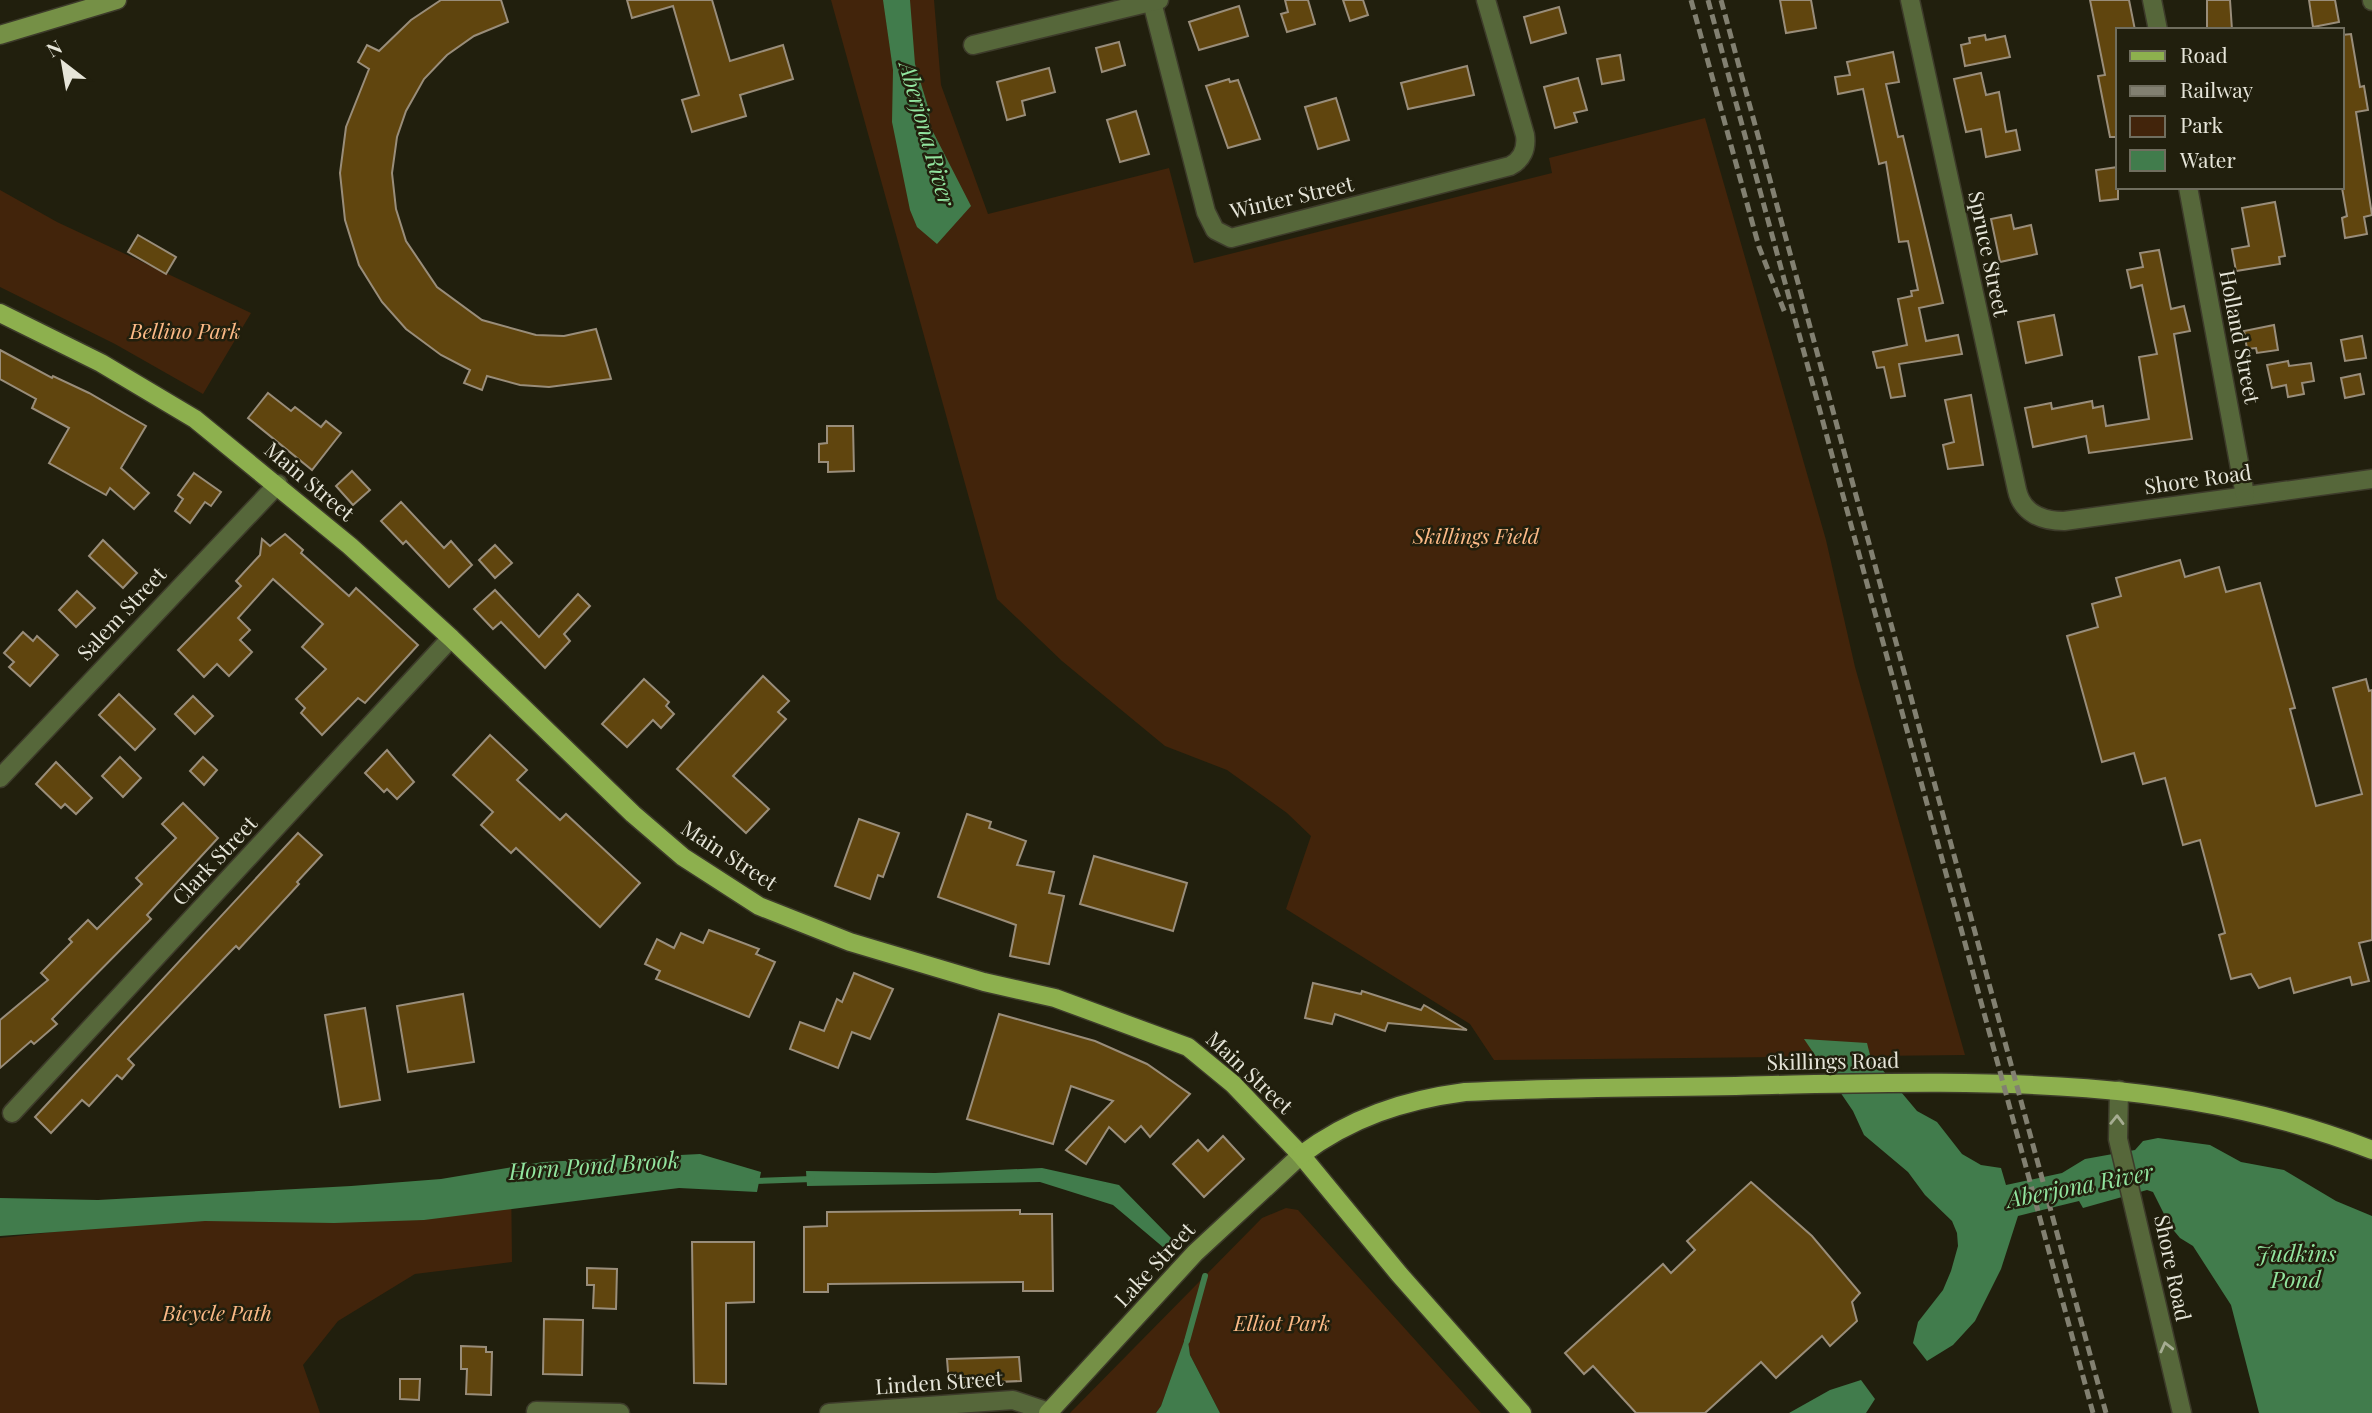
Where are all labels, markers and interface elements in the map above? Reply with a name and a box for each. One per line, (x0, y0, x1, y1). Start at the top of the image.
north arrow (28, 28, 98, 98)
legend (2116, 28, 2344, 189)
text: N (41, 33, 67, 62)
text: Road (2180, 40, 2228, 68)
water label: Aberjona River (893, 56, 964, 210)
text: Railway (2180, 75, 2254, 103)
text: Park (2180, 110, 2224, 138)
text: Water (2179, 145, 2236, 173)
street label: Winter Street (1226, 168, 1357, 224)
street label: Spruce Street (1963, 188, 2017, 319)
street label: Holland Street (2214, 267, 2268, 406)
park label: Bellino Park (129, 316, 241, 344)
street label: Main Street (260, 435, 361, 527)
street label: Shore Road (2142, 457, 2253, 499)
park label: Skillings Field (1412, 521, 1540, 549)
street label: Salem Street (70, 559, 172, 666)
street label: Clark Street (165, 808, 263, 910)
street label: Main Street (677, 813, 784, 896)
street label: Main Street (1201, 1024, 1300, 1119)
street label: Skillings Road (1766, 1045, 1900, 1075)
one-way arrow (2110, 1114, 2125, 1125)
water label: Horn Pond Brook (506, 1143, 681, 1186)
water label: Aberjona River (2002, 1155, 2157, 1214)
street label: Shore Road (2149, 1212, 2199, 1323)
street label: Lake Street (1107, 1215, 1200, 1312)
water label: Judkins Pond (2255, 1237, 2337, 1294)
park label: Bicycle Path (161, 1298, 272, 1326)
park label: Elliot Park (1233, 1308, 1330, 1336)
one-way arrow (2160, 1341, 2174, 1353)
street label: Linden Street (874, 1363, 1004, 1399)

